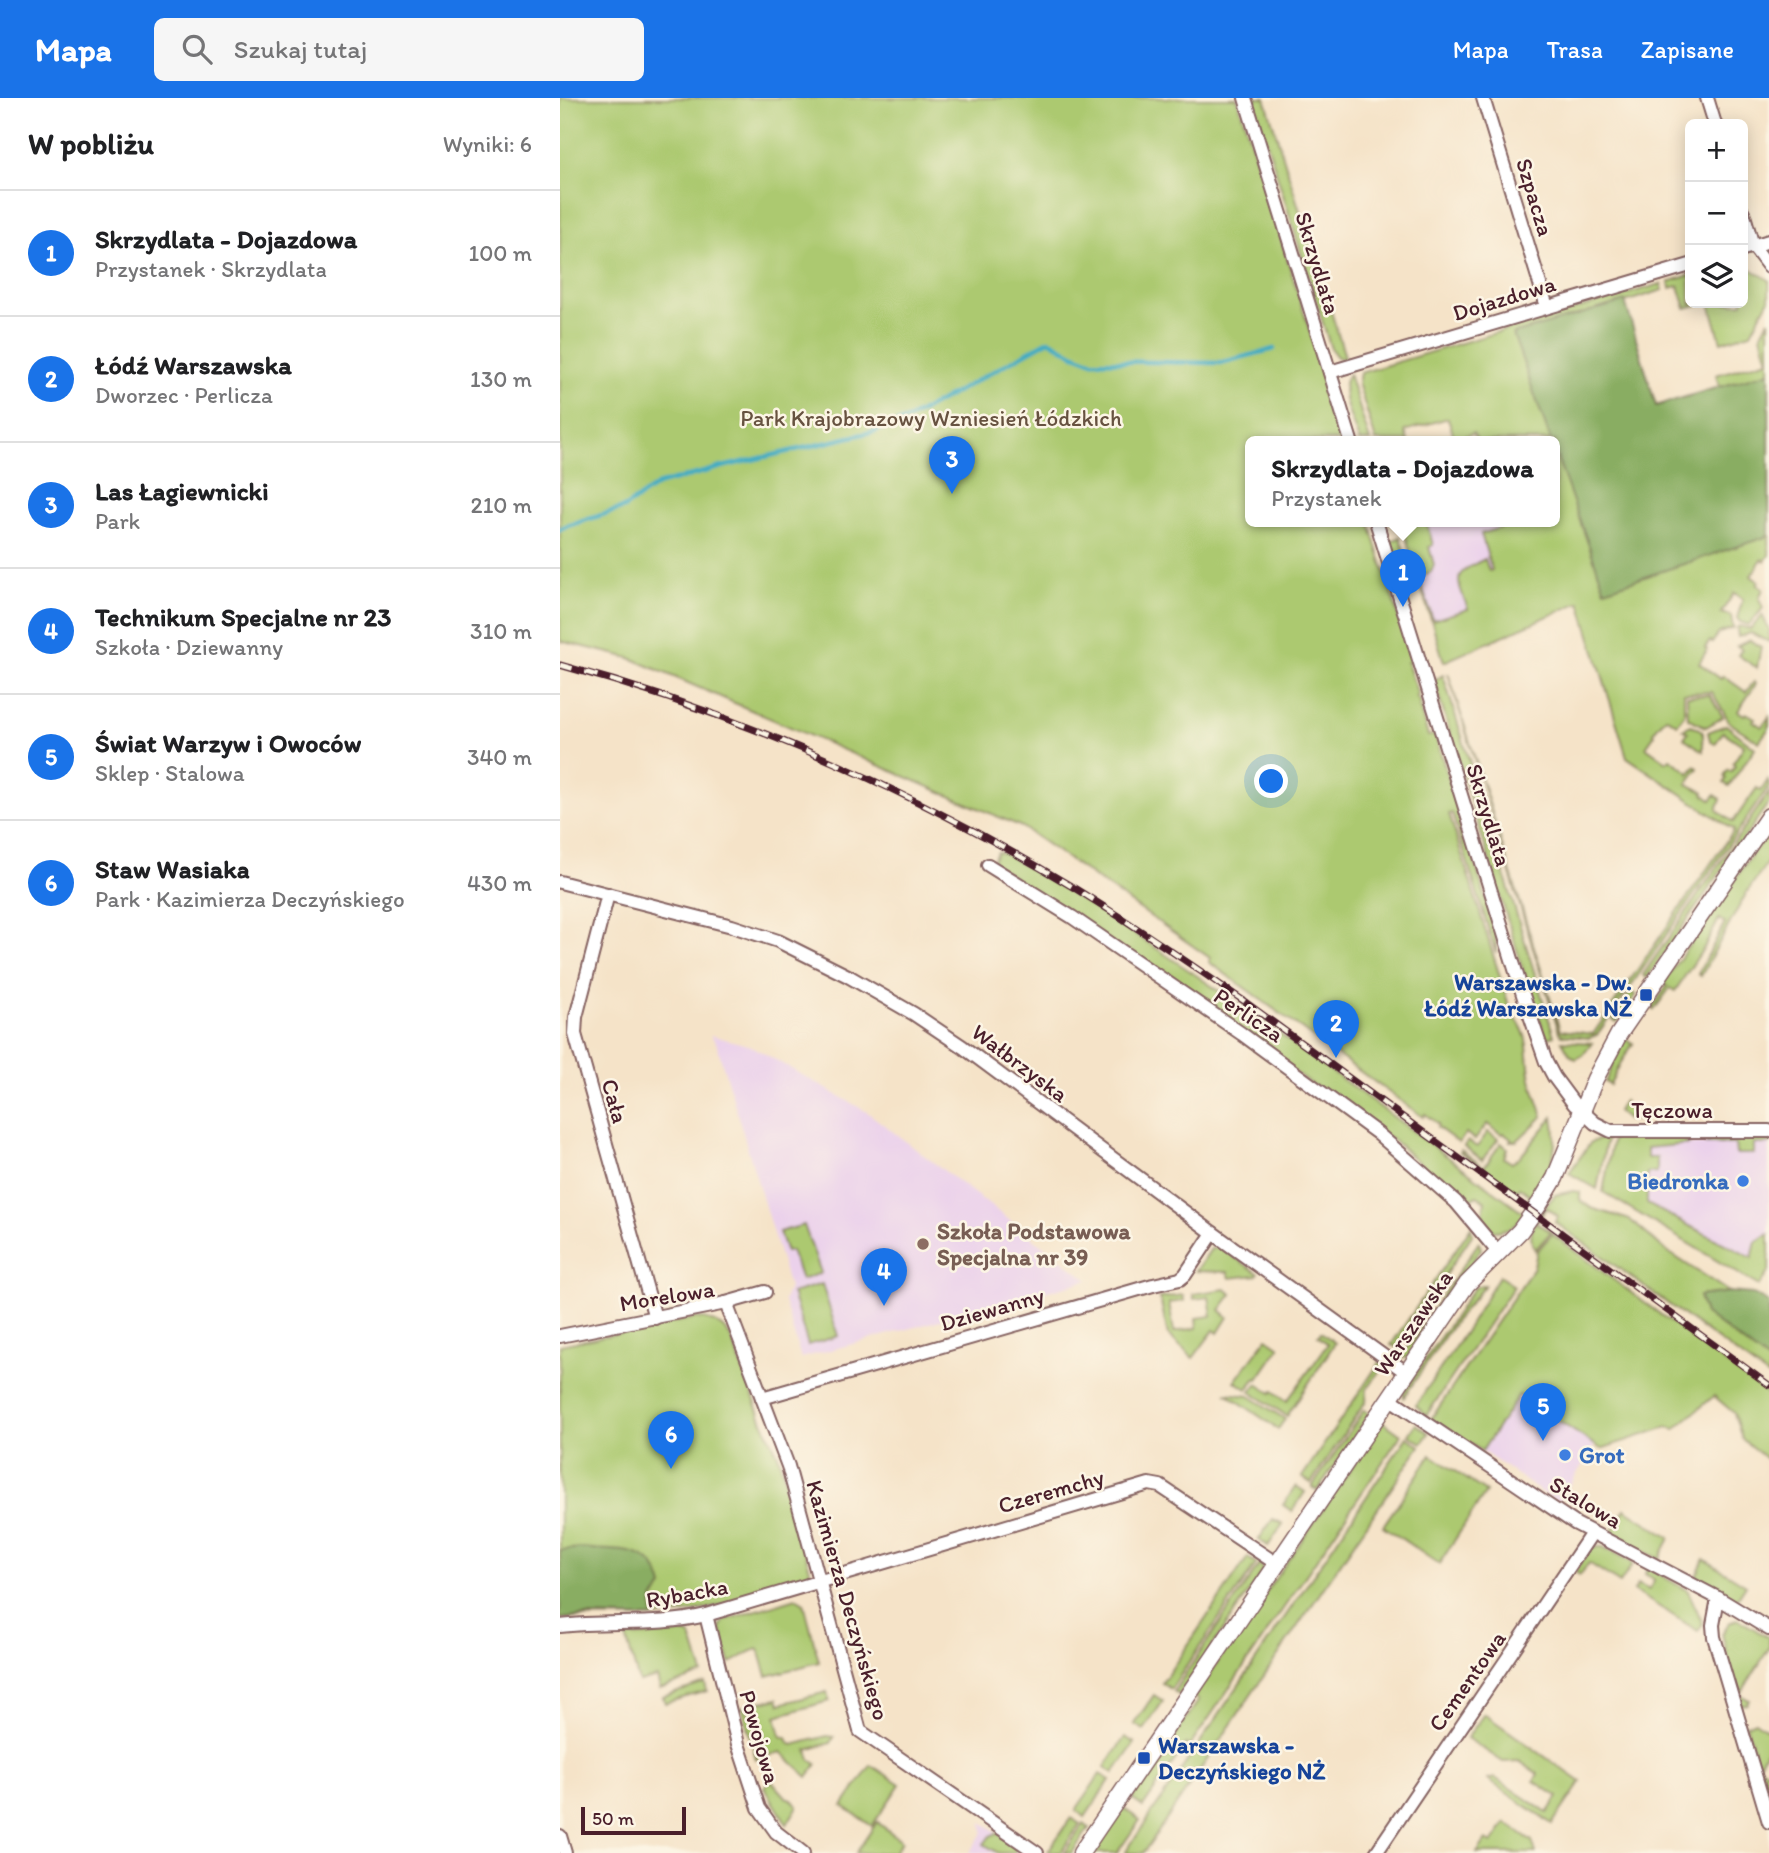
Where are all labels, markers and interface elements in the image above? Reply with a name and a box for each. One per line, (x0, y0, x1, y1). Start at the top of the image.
search box (154, 18, 644, 81)
text: Mapa (35, 30, 112, 69)
icon: search (178, 30, 216, 68)
text: Szukaj tutaj (234, 33, 367, 65)
text: Mapa (1453, 35, 1509, 64)
text: Trasa (1547, 35, 1603, 64)
text: Zapisane (1641, 35, 1734, 64)
map controls (1685, 119, 1748, 308)
button: + (1685, 119, 1748, 182)
text: W pobliżu (28, 125, 154, 162)
text: Wyniki: 6 (443, 130, 532, 158)
street label: Szpacza (1510, 155, 1560, 239)
button: − (1685, 182, 1748, 245)
street label: Skrzydlata (1289, 208, 1347, 318)
text: Skrzydlata - Dojazdowa (95, 223, 357, 255)
text: 1 (46, 239, 56, 267)
text: 100 m (468, 239, 532, 267)
button: layers (1685, 245, 1748, 308)
text: Przystanek · Skrzydlata (95, 255, 327, 283)
street label: Dojazdowa (1449, 269, 1559, 327)
text: Łódź Warszawska (95, 349, 292, 381)
text: 2 (45, 365, 57, 393)
text: 130 m (470, 365, 532, 393)
text: Dworzec · Perlicza (95, 381, 273, 409)
park label: Park Krajobrazowy Wzniesień Łódzkich (740, 404, 1122, 432)
pin: 3 (929, 436, 975, 494)
popup (1245, 436, 1560, 527)
text: Skrzydlata - Dojazdowa (1271, 452, 1534, 484)
text: Las Łagiewnicki (95, 475, 269, 507)
text: Przystanek (1271, 484, 1382, 512)
text: 3 (45, 491, 57, 519)
text: 210 m (471, 491, 532, 519)
text: Park (95, 507, 140, 535)
pin: 1 (1380, 549, 1426, 607)
text: Technikum Specjalne nr 23 (95, 601, 391, 633)
text: 4 (44, 617, 58, 645)
text: 310 m (470, 617, 532, 645)
text: Szkoła · Dziewanny (95, 633, 283, 661)
text: Świat Warzyw i Owoców (95, 727, 361, 759)
text: 5 (45, 743, 57, 771)
text: 340 m (467, 743, 532, 771)
text: Sklep · Stalowa (95, 759, 245, 787)
street label: Skrzydlata (1460, 760, 1518, 870)
your location (1254, 764, 1288, 798)
text: Staw Wasiaka (95, 853, 250, 885)
text: 6 (45, 869, 57, 897)
text: 430 m (467, 869, 532, 897)
text: Park · Kazimierza Deczyńskiego (95, 885, 405, 913)
place label: Warszawska - Dw. Łódź Warszawska NŻ (1423, 968, 1633, 1022)
street label: Perlicza (1209, 981, 1289, 1049)
marker: Warszawska - Dw. Łódź Warszawska NŻ (1638, 987, 1654, 1003)
pin: 2 (1313, 1000, 1359, 1058)
street label: Wałbrzyska (966, 1018, 1074, 1108)
street label: Cała (595, 1076, 635, 1126)
street label: Tęczowa (1631, 1096, 1713, 1124)
place label: Biedronka (1627, 1167, 1730, 1195)
marker: Biedronka (1735, 1173, 1751, 1189)
place label: Szkoła Podstawowa Specjalna nr 39 (937, 1217, 1132, 1271)
marker: Szkoła Podstawowa Specjalna nr 39 (915, 1236, 931, 1252)
pin: 4 (861, 1248, 907, 1306)
street label: Warszawska (1367, 1265, 1459, 1381)
street label: Morelowa (618, 1275, 716, 1317)
street label: Dziewanny (937, 1281, 1048, 1337)
pin: 5 (1520, 1383, 1566, 1441)
pin: 6 (648, 1411, 694, 1469)
place label: Grot (1579, 1441, 1625, 1469)
marker: Grot (1557, 1447, 1573, 1463)
street label: Czeremchy (995, 1463, 1107, 1519)
street label: Stalowa (1545, 1470, 1627, 1534)
street label: Kazimierza Deczyńskiego (800, 1477, 896, 1723)
street label: Rybacka (644, 1572, 730, 1614)
street label: Cementowa (1422, 1625, 1512, 1737)
street label: Powojowa (733, 1687, 787, 1787)
place label: Warszawska - Deczyńskiego NŻ (1158, 1731, 1326, 1785)
marker: Warszawska - Deczyńskiego NŻ (1136, 1750, 1152, 1766)
scale bar (581, 1804, 686, 1836)
text: 50 m (592, 1807, 634, 1830)

